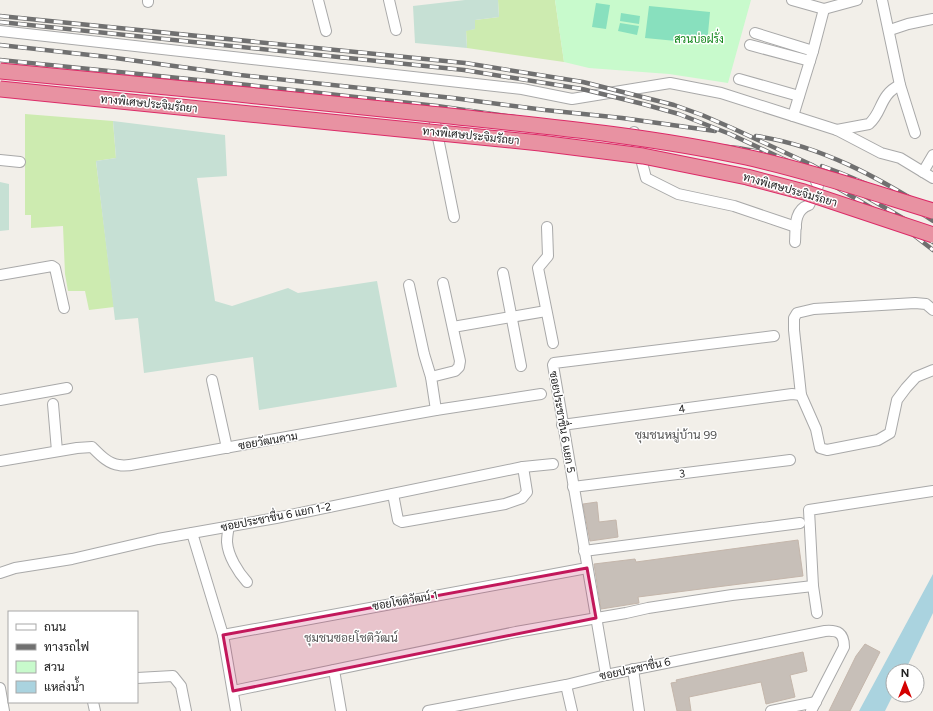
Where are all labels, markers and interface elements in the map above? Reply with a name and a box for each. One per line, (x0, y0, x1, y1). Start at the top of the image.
park label: สวนบ่อฝรั่ง (674, 28, 724, 46)
street label: ทางพิเศษประจิมรัถยา (100, 91, 198, 116)
street label: ทางพิเศษประจิมรัถยา (422, 123, 520, 148)
street label: ทางพิเศษประจิมรัถยา (741, 169, 839, 210)
street label: ซอยประชาชื่น 6 แยก 5 (547, 369, 582, 474)
street label: 4 (678, 402, 686, 416)
street label: ซอยวัฒนคาม (237, 428, 299, 453)
district label: ชุมชนหมู่บ้าน 99 (635, 428, 717, 444)
street label: 3 (678, 467, 686, 481)
street label: ซอยประชาชื่น 6 แยก 1-2 (219, 495, 332, 534)
street label: ซอยโชติวัฒน์ 1 (371, 587, 439, 613)
legend (8, 611, 138, 703)
text: ถนน (44, 620, 67, 634)
district label: ชุมชนซอยโชติวัฒน์ (304, 630, 398, 647)
text: ทางรถไฟ (44, 639, 89, 654)
street label: ซอยประชาชื่น 6 (597, 650, 672, 683)
text: สวน (44, 660, 65, 674)
north arrow (885, 663, 925, 703)
text: N (901, 667, 909, 680)
text: แหล่งน้ำ (44, 676, 84, 694)

